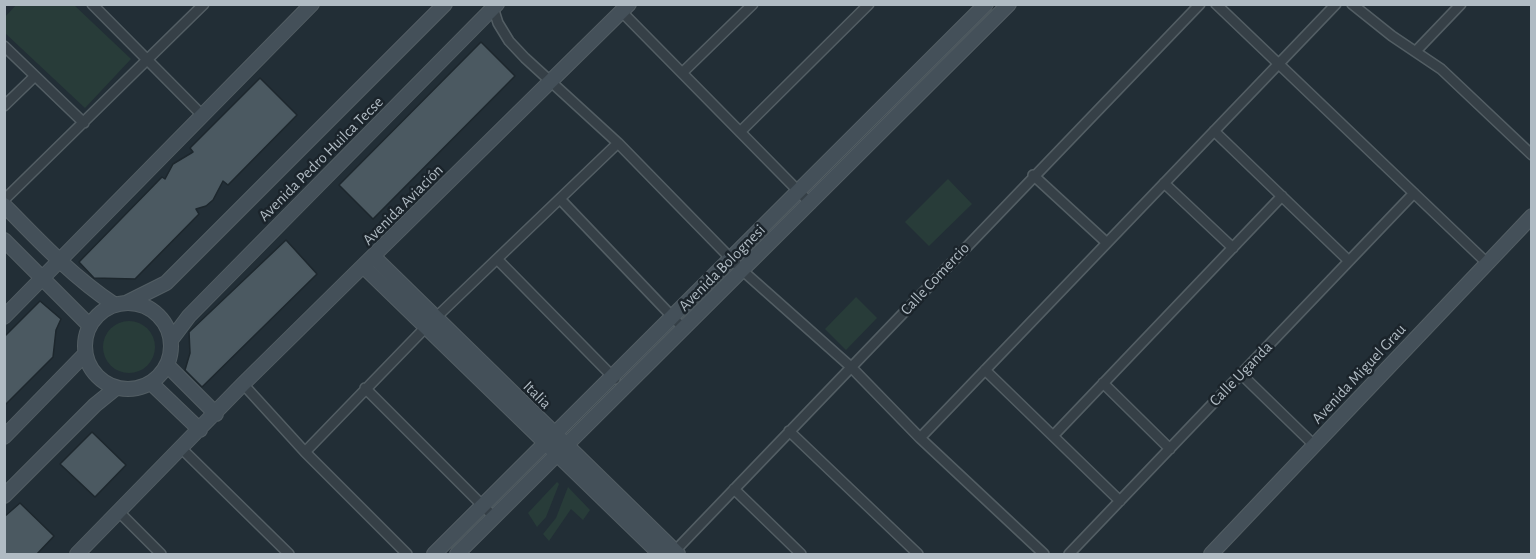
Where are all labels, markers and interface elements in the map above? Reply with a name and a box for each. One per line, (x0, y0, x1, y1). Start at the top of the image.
street label: Avenida Pedro Huilca Tecse (255, 93, 387, 225)
street label: Avenida Aviación (359, 161, 447, 249)
street label: Avenida Bolognesi (675, 221, 769, 315)
street label: Calle Comercio (896, 239, 974, 319)
street label: Avenida Miguel Grau (1308, 320, 1410, 428)
street label: Calle Uganda (1205, 338, 1277, 410)
street label: Italia (519, 377, 555, 413)

